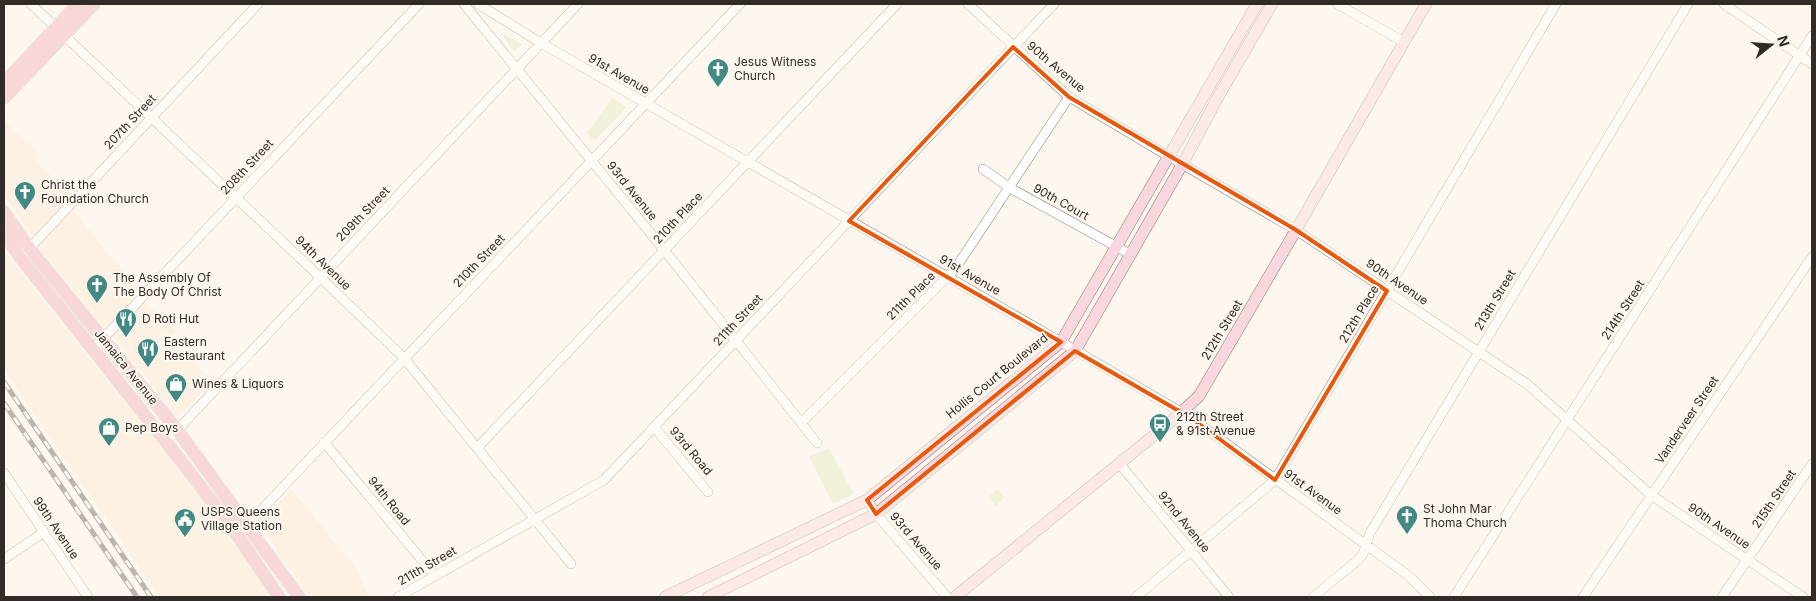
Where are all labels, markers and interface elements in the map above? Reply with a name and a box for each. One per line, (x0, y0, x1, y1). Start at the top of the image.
north arrow (1746, 20, 1796, 70)
text: N (1774, 33, 1794, 49)
street label: 90th Avenue (1024, 38, 1089, 95)
street label: 91st Avenue (586, 50, 652, 97)
place label: Jesus Witness Church (734, 54, 816, 83)
church icon: Jesus Witness Church (706, 57, 730, 88)
street label: 207th Street (100, 91, 159, 152)
street label: 208th Street (217, 136, 276, 198)
street label: 93rd Avenue (604, 158, 661, 223)
place label: Christ the Foundation Church (41, 177, 149, 206)
church icon: Christ the Foundation Church (13, 180, 37, 211)
street label: 90th Court (1031, 180, 1092, 223)
street label: 209th Street (333, 183, 393, 244)
street label: 210th Place (650, 189, 705, 247)
street label: 210th Street (450, 231, 508, 290)
street label: 94th Avenue (292, 232, 354, 293)
street label: 91st Avenue (937, 251, 1003, 298)
street label: 90th Avenue (1363, 255, 1431, 308)
street label: 213th Street (1471, 267, 1519, 333)
street label: 211th Place (883, 268, 938, 323)
place label: The Assembly Of The Body Of Christ (113, 270, 222, 299)
church icon: The Assembly Of The Body Of Christ (85, 273, 109, 304)
street label: 214th Street (1598, 277, 1647, 342)
street label: 212th Place (1335, 282, 1382, 345)
street label: 211th Street (710, 291, 766, 349)
street label: 212th Street (1198, 297, 1245, 363)
restaurant icon: D Roti Hut (114, 307, 138, 338)
place label: D Roti Hut (142, 311, 199, 326)
street label: Jamaica Avenue (91, 326, 161, 408)
street label: Hollis Court Boulevard (943, 330, 1051, 421)
place label: Eastern Restaurant (164, 334, 225, 363)
restaurant icon: Eastern Restaurant (136, 337, 160, 368)
shop icon: Wines & Liquors (164, 372, 188, 403)
street label: Vanderveer Street (1652, 373, 1722, 467)
place label: Wines & Liquors (192, 376, 284, 391)
place label: 212th Street & 91st Avenue (1176, 409, 1255, 438)
bus stop icon: 212th Street & 91st Avenue (1148, 412, 1172, 443)
shop icon: Pep Boys (97, 416, 121, 447)
place label: Pep Boys (125, 420, 178, 435)
street label: 93rd Road (667, 423, 716, 478)
street label: 91st Avenue (1281, 466, 1345, 518)
street label: 215th Street (1748, 466, 1799, 531)
street label: 94th Road (365, 473, 414, 528)
street label: 92nd Avenue (1155, 488, 1214, 555)
street label: 99th Avenue (30, 494, 83, 562)
street label: 90th Avenue (1685, 499, 1753, 552)
place label: St John Mar Thoma Church (1423, 501, 1507, 530)
place label: USPS Queens Village Station (201, 504, 282, 533)
church icon: St John Mar Thoma Church (1395, 504, 1419, 535)
public building icon: USPS Queens Village Station (173, 507, 197, 538)
street label: 93rd Avenue (887, 509, 946, 573)
street label: 211th Street (395, 543, 459, 588)

